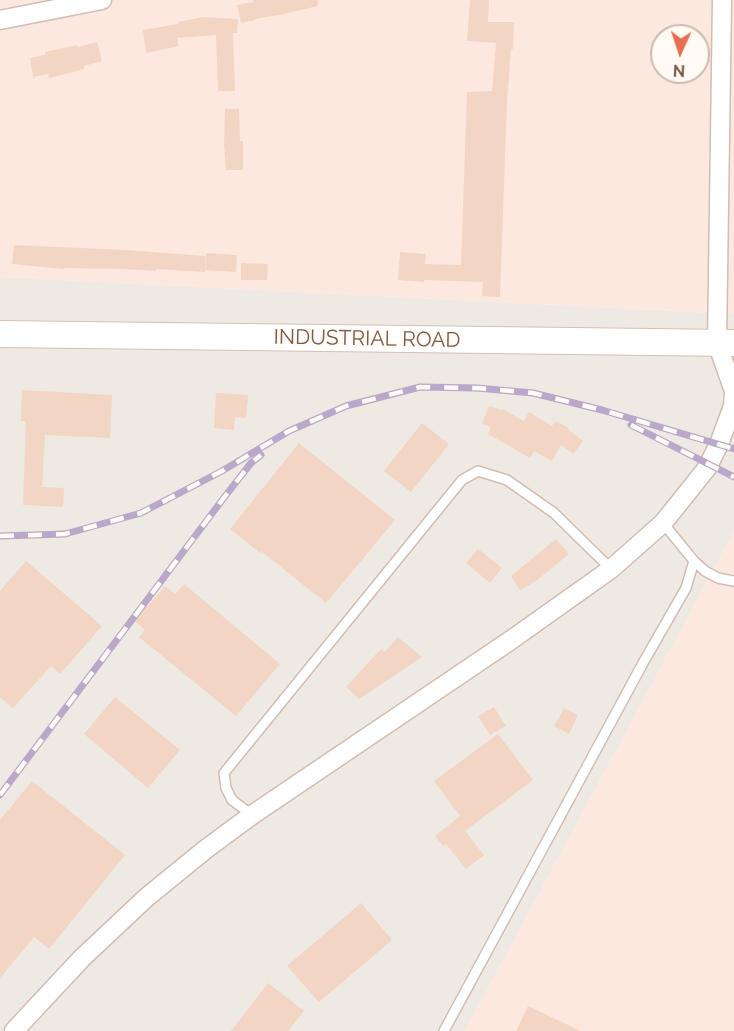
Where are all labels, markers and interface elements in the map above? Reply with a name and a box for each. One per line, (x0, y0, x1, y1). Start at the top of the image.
north arrow (650, 24, 710, 84)
text: N (673, 61, 686, 80)
street label: INDUSTRIAL ROAD (273, 325, 461, 353)

